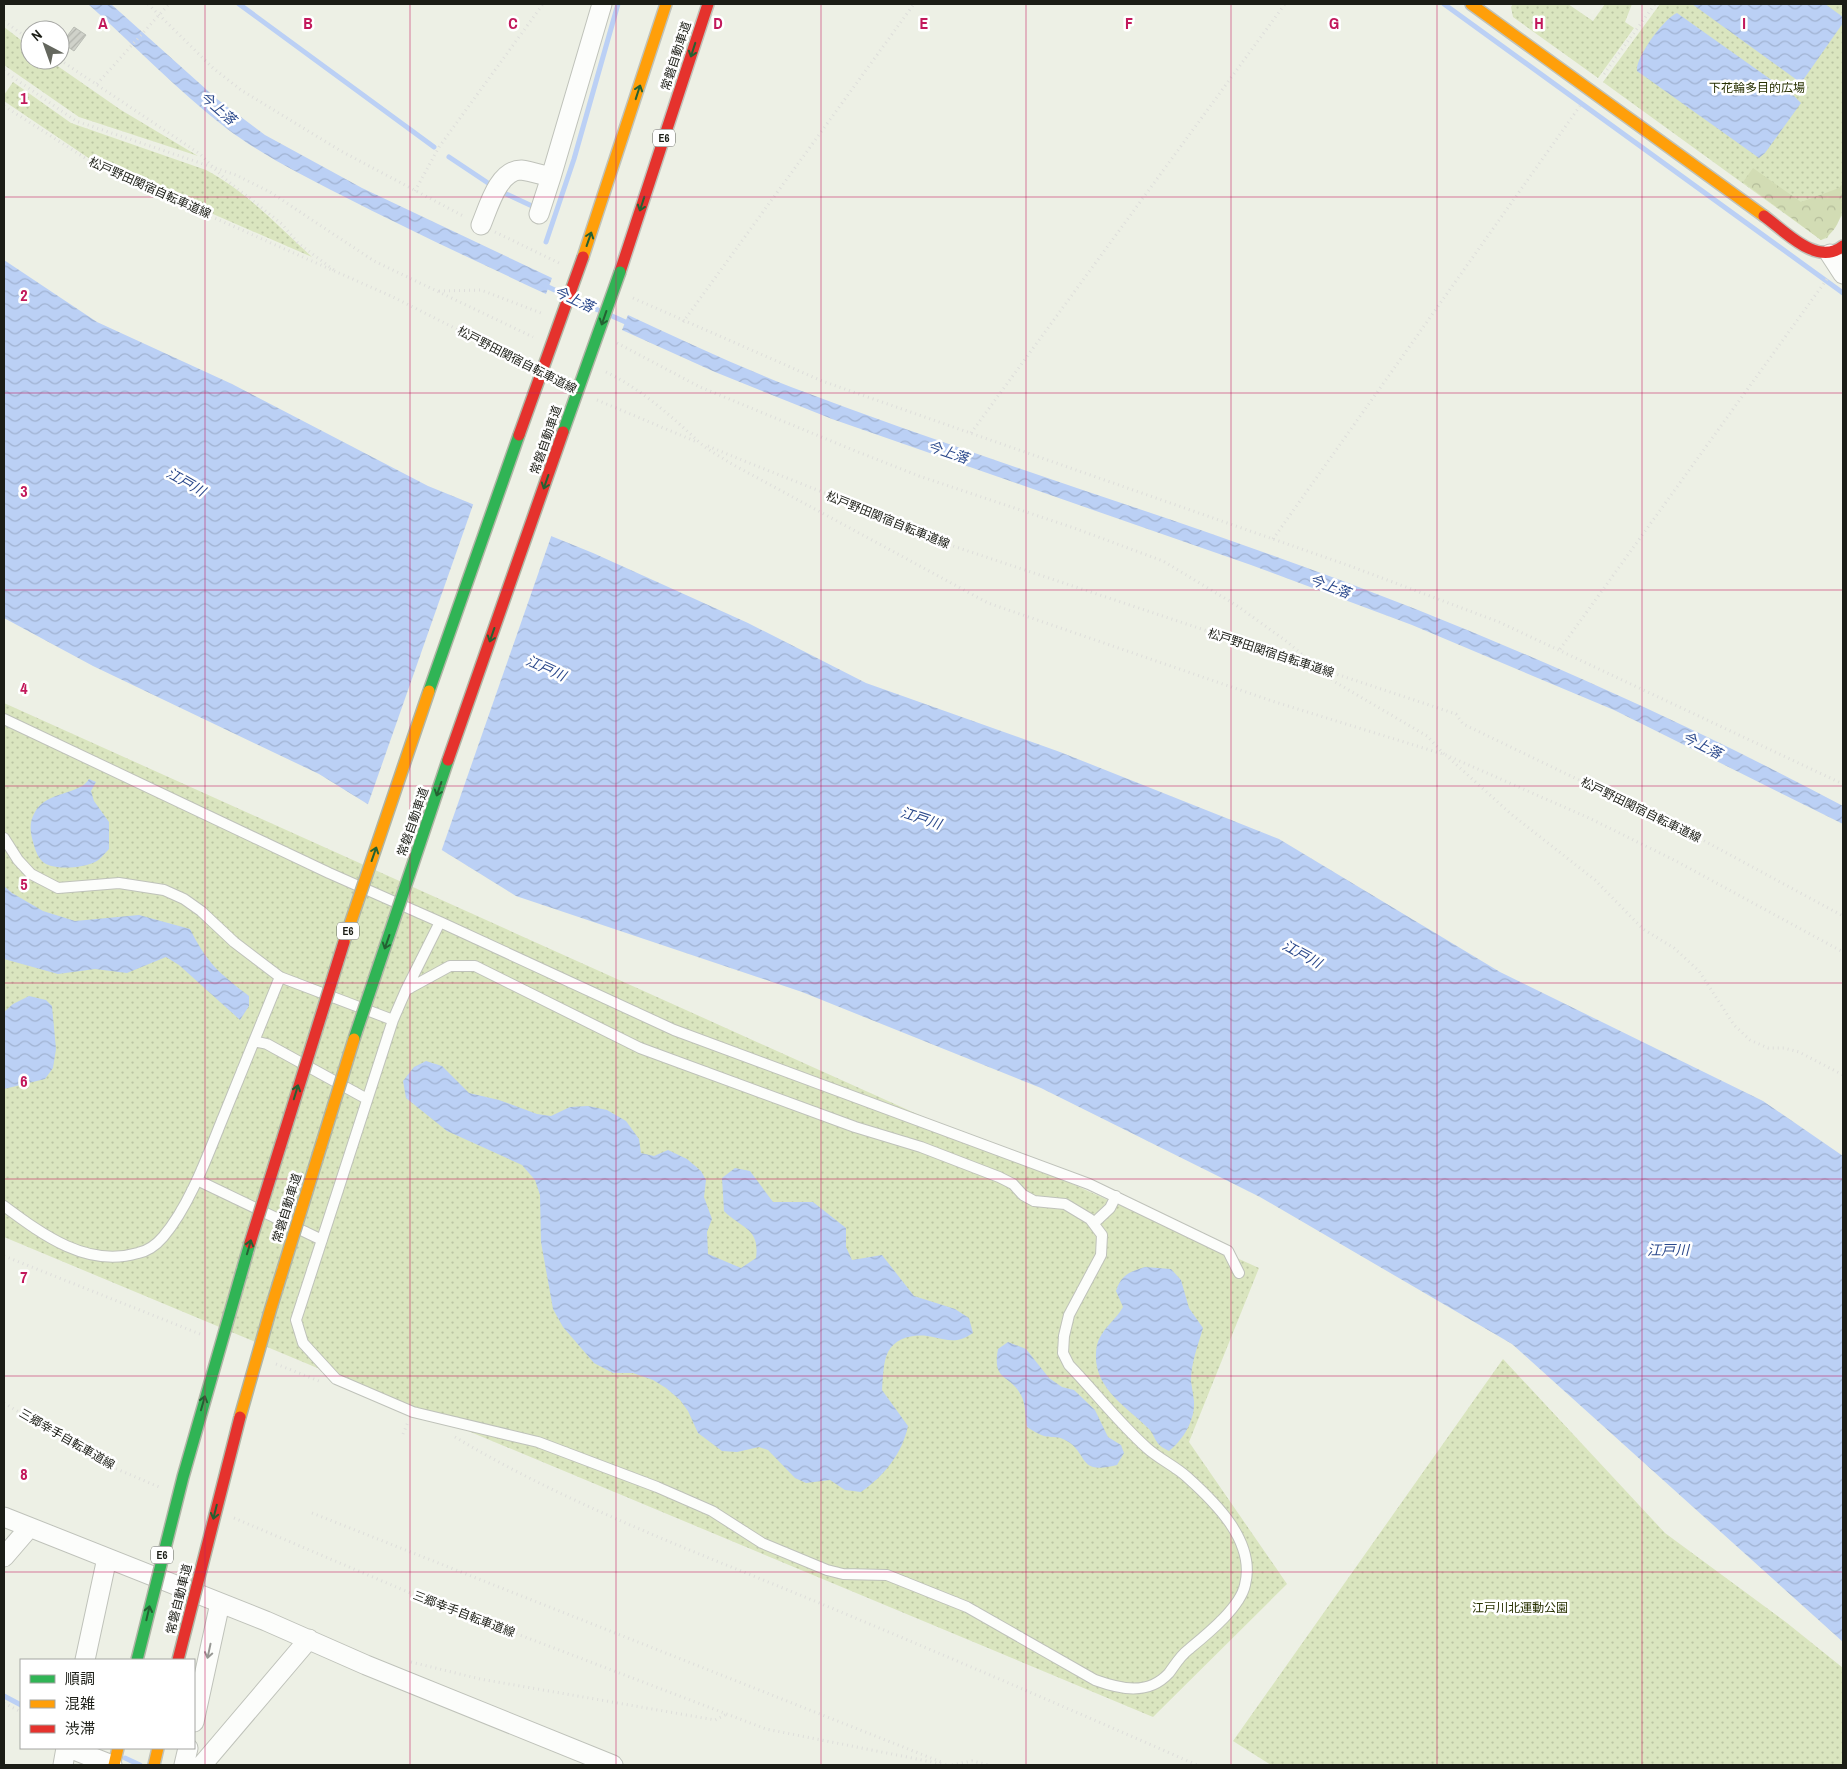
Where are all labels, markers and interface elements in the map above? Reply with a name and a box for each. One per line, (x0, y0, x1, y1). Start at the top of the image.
text: A (98, 12, 108, 34)
text: B (303, 12, 313, 34)
text: C (508, 12, 518, 34)
text: D (713, 12, 723, 34)
text: E (920, 12, 929, 34)
text: F (1125, 12, 1133, 34)
text: G (1329, 12, 1339, 34)
text: H (1534, 12, 1544, 34)
text: I (1742, 12, 1746, 34)
street label: 常磐自動車道 (657, 19, 695, 93)
north arrow (20, 20, 70, 70)
text: N (27, 26, 46, 45)
one-way arrow (688, 42, 697, 57)
park label: 下花輪多目的広場 (1709, 80, 1805, 96)
one-way arrow (633, 84, 643, 100)
text: 1 (20, 87, 28, 109)
water label: 今上落 (196, 87, 241, 130)
road number: E6 (653, 130, 675, 146)
street label: 松戸野田関宿自転車道線 (86, 154, 214, 222)
one-way arrow (637, 196, 646, 212)
one-way arrow (585, 232, 594, 247)
water label: 今上落 (551, 282, 599, 317)
text: 2 (20, 284, 28, 306)
one-way arrow (599, 310, 608, 325)
street label: 松戸野田関宿自転車道線 (455, 323, 579, 397)
street label: 常磐自動車道 (527, 403, 565, 477)
water label: 今上落 (925, 437, 973, 468)
water label: 江戸川 (163, 464, 210, 501)
one-way arrow (541, 473, 550, 489)
text: 3 (20, 480, 28, 502)
street label: 松戸野田関宿自転車道線 (824, 488, 952, 552)
water label: 今上落 (1307, 570, 1355, 603)
street label: 松戸野田関宿自転車道線 (1206, 625, 1336, 681)
one-way arrow (487, 627, 496, 642)
water label: 江戸川 (523, 651, 571, 686)
text: 4 (20, 677, 28, 699)
water label: 今上落 (1679, 727, 1727, 763)
street label: 松戸野田関宿自転車道線 (1578, 774, 1704, 846)
one-way arrow (434, 780, 443, 796)
street label: 常磐自動車道 (394, 785, 432, 859)
water label: 江戸川 (898, 803, 946, 834)
one-way arrow (370, 847, 379, 862)
text: 5 (20, 873, 28, 895)
road number: E6 (337, 922, 359, 939)
one-way arrow (382, 934, 391, 950)
water label: 江戸川 (1279, 936, 1326, 973)
text: 6 (20, 1070, 28, 1092)
one-way arrow (292, 1084, 301, 1100)
street label: 常磐自動車道 (269, 1171, 305, 1245)
one-way arrow (244, 1239, 254, 1255)
water label: 江戸川 (1647, 1241, 1691, 1259)
text: 7 (20, 1266, 28, 1288)
one-way arrow (199, 1396, 209, 1412)
street label: 三郷幸手自転車道線 (16, 1405, 118, 1473)
text: 8 (20, 1463, 28, 1485)
one-way arrow (210, 1504, 219, 1520)
road number: E6 (151, 1546, 173, 1564)
street label: 常磐自動車道 (163, 1562, 195, 1636)
street label: 三郷幸手自転車道線 (411, 1587, 517, 1641)
park label: 江戸川北運動公園 (1472, 1600, 1568, 1616)
one-way arrow (144, 1605, 153, 1621)
one-way arrow (204, 1642, 213, 1658)
legend (20, 1659, 195, 1749)
text: 順調 (65, 1668, 95, 1689)
text: 混雑 (65, 1693, 95, 1714)
text: 渋滞 (65, 1718, 95, 1739)

